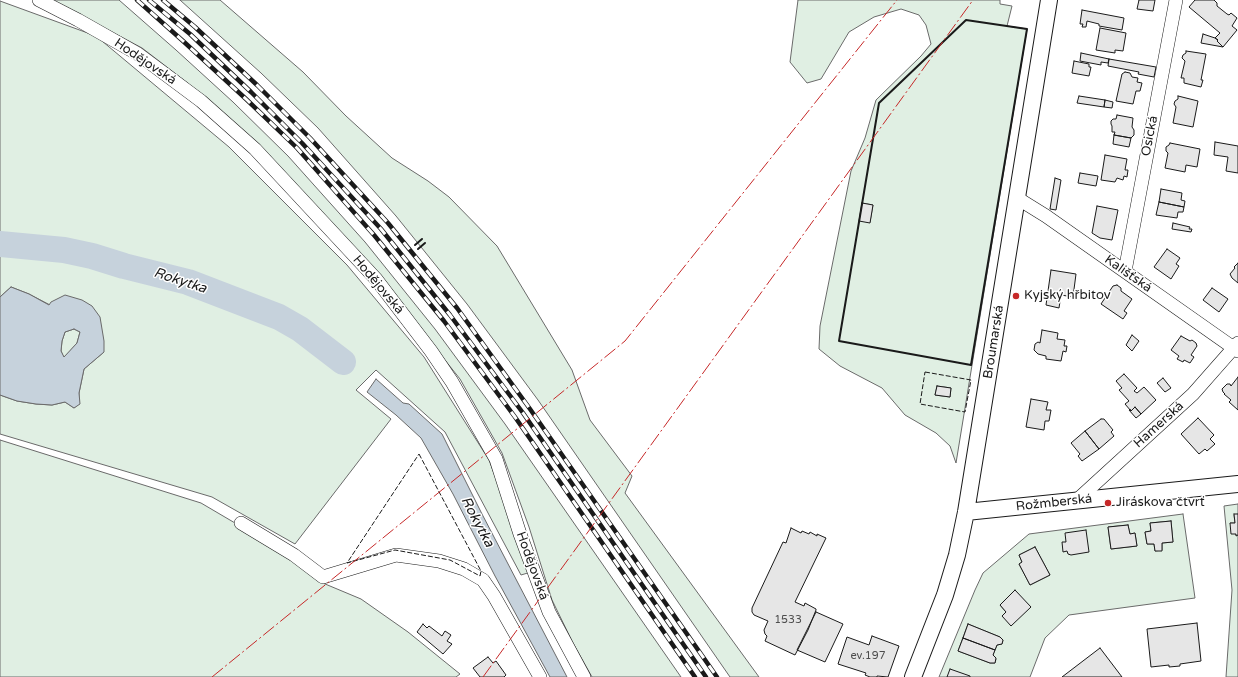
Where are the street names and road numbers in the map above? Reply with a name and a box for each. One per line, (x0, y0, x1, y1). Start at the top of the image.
street label: Hodějovská (111, 36, 179, 88)
street label: Osická (1138, 114, 1162, 158)
street label: Kališťská (1101, 252, 1155, 296)
street label: Hodějovská (349, 253, 407, 317)
street label: Broumarská (980, 304, 1008, 380)
street label: Hamerská (1131, 398, 1187, 452)
street label: Rožmberská (1015, 491, 1093, 515)
street label: Hodějovská (512, 530, 552, 602)

